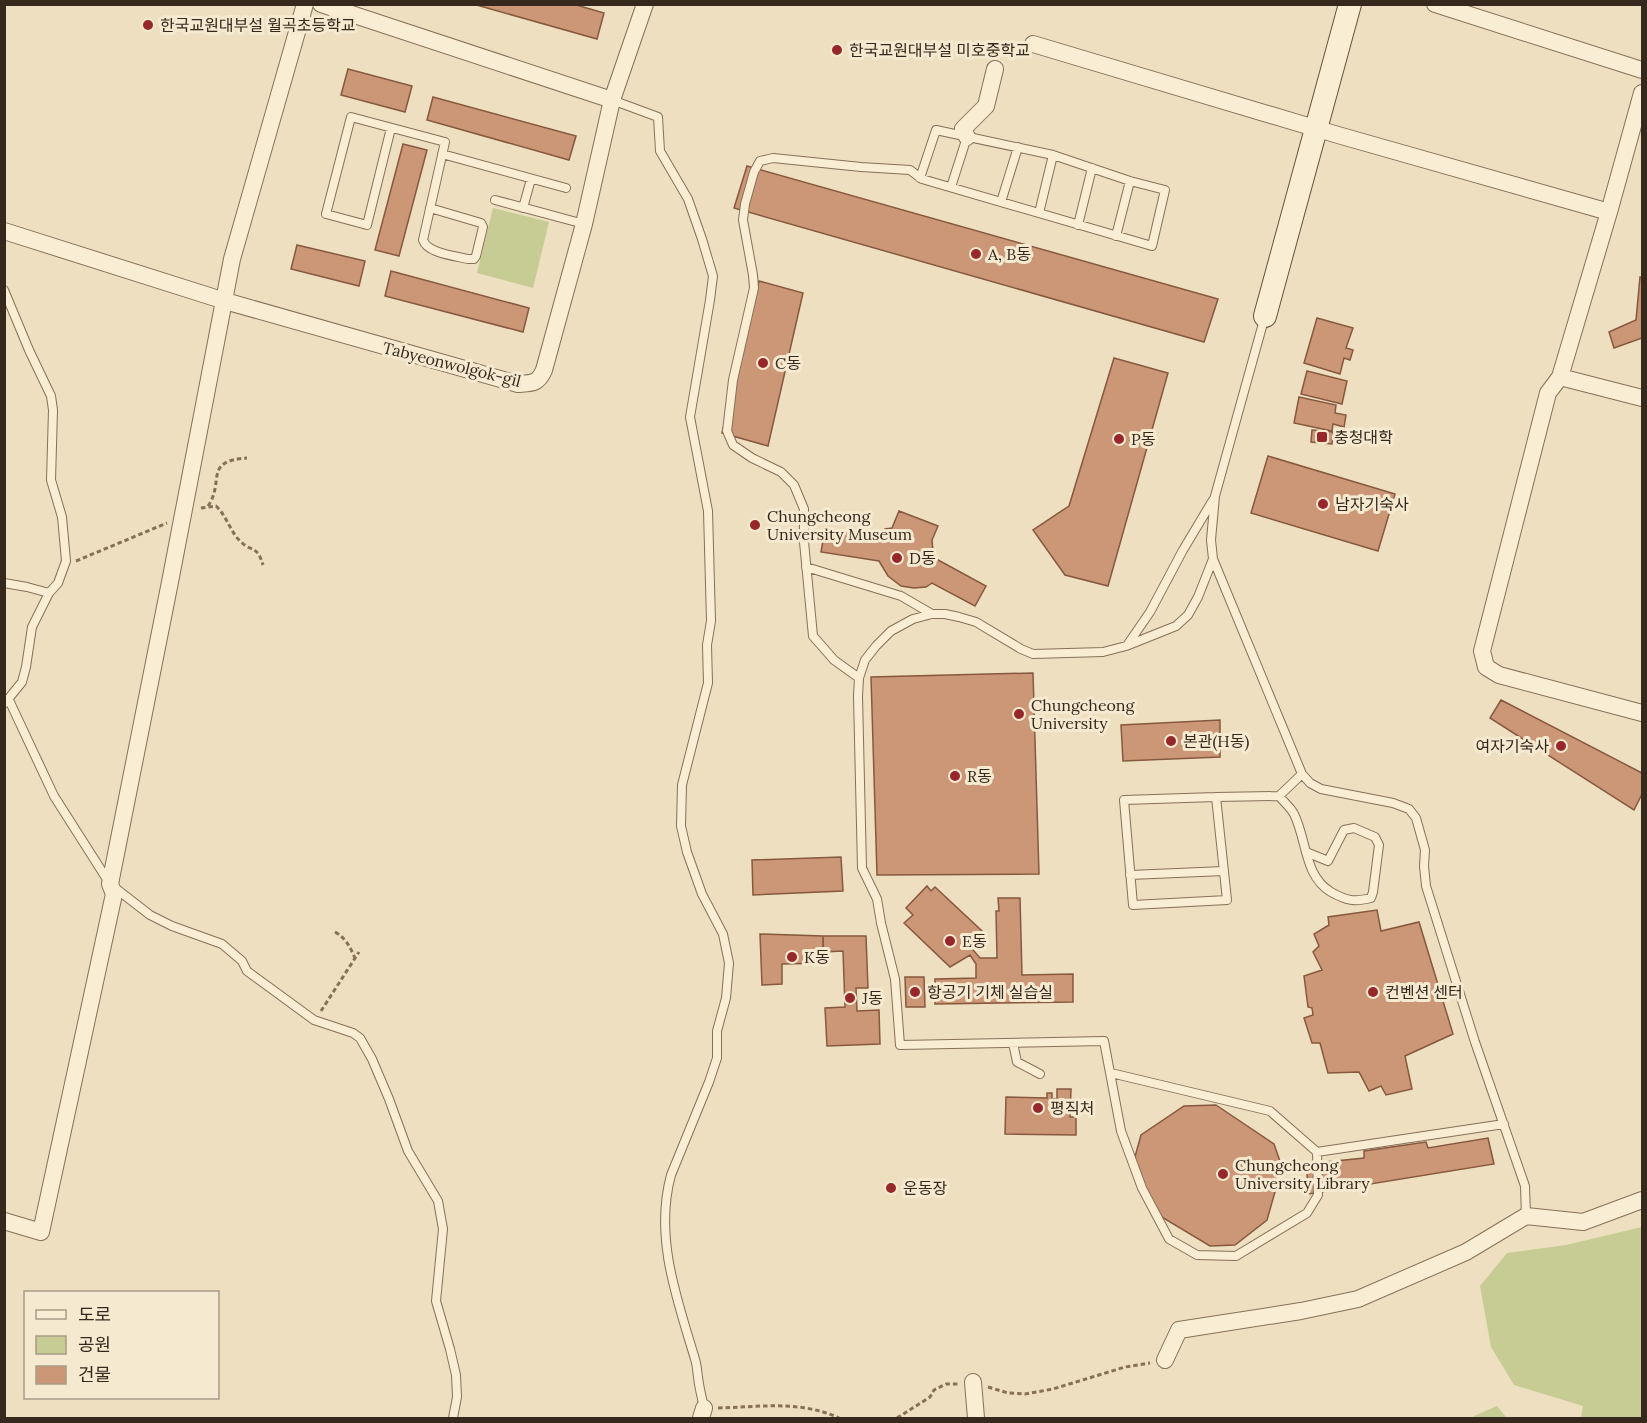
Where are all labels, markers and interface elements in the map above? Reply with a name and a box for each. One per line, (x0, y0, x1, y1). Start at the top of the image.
place label: 한국교원대부설 월곡초등학교 (160, 15, 356, 35)
marker: 한국교원대부설 월곡초등학교 (141, 18, 155, 32)
place label: 한국교원대부설 미호중학교 (849, 40, 1030, 60)
marker: 한국교원대부설 미호중학교 (830, 43, 844, 57)
place label: A, B동 (987, 244, 1031, 264)
marker: A, B동 (969, 247, 983, 261)
street label: Tabyeonwolgok-gil (381, 337, 523, 391)
place label: C동 (775, 353, 801, 373)
marker: C동 (756, 356, 770, 370)
place label: 충청대학 (1334, 427, 1393, 447)
place label: P동 (1131, 429, 1156, 449)
marker: 충청대학 (1315, 430, 1329, 444)
marker: P동 (1112, 432, 1126, 446)
place label: 남자기숙사 (1335, 494, 1409, 514)
marker: 남자기숙사 (1316, 497, 1330, 511)
place label: Chungcheong University Museum (767, 506, 912, 544)
marker: Chungcheong University Museum (748, 518, 762, 532)
place label: D동 (909, 548, 936, 568)
marker: D동 (890, 551, 904, 565)
place label: Chungcheong University (1031, 695, 1136, 733)
marker: Chungcheong University (1012, 707, 1026, 721)
place label: 본관(H동) (1183, 731, 1250, 752)
marker: 본관(H동) (1164, 734, 1178, 748)
place label: 여자기숙사 (1475, 736, 1549, 756)
marker: 여자기숙사 (1554, 739, 1568, 753)
place label: R동 (967, 766, 992, 786)
marker: R동 (948, 769, 962, 783)
place label: E동 (962, 931, 987, 951)
marker: E동 (943, 934, 957, 948)
place label: K동 (804, 947, 830, 967)
marker: K동 (785, 950, 799, 964)
place label: 항공기 기체 실습실 (927, 982, 1053, 1002)
place label: 컨벤션 센터 (1385, 982, 1463, 1002)
marker: 항공기 기체 실습실 (908, 985, 922, 999)
marker: 컨벤션 센터 (1366, 985, 1380, 999)
place label: J동 (861, 988, 883, 1008)
marker: J동 (843, 991, 857, 1005)
place label: 평직처 (1050, 1098, 1094, 1118)
marker: 평직처 (1031, 1101, 1045, 1115)
place label: Chungcheong University Library (1235, 1155, 1370, 1193)
marker: Chungcheong University Library (1216, 1167, 1230, 1181)
place label: 운동장 (903, 1178, 947, 1198)
marker: 운동장 (884, 1181, 898, 1195)
legend (24, 1291, 219, 1399)
text: 도로 (78, 1303, 111, 1326)
text: 공원 (78, 1333, 111, 1356)
text: 건물 (78, 1363, 111, 1386)

